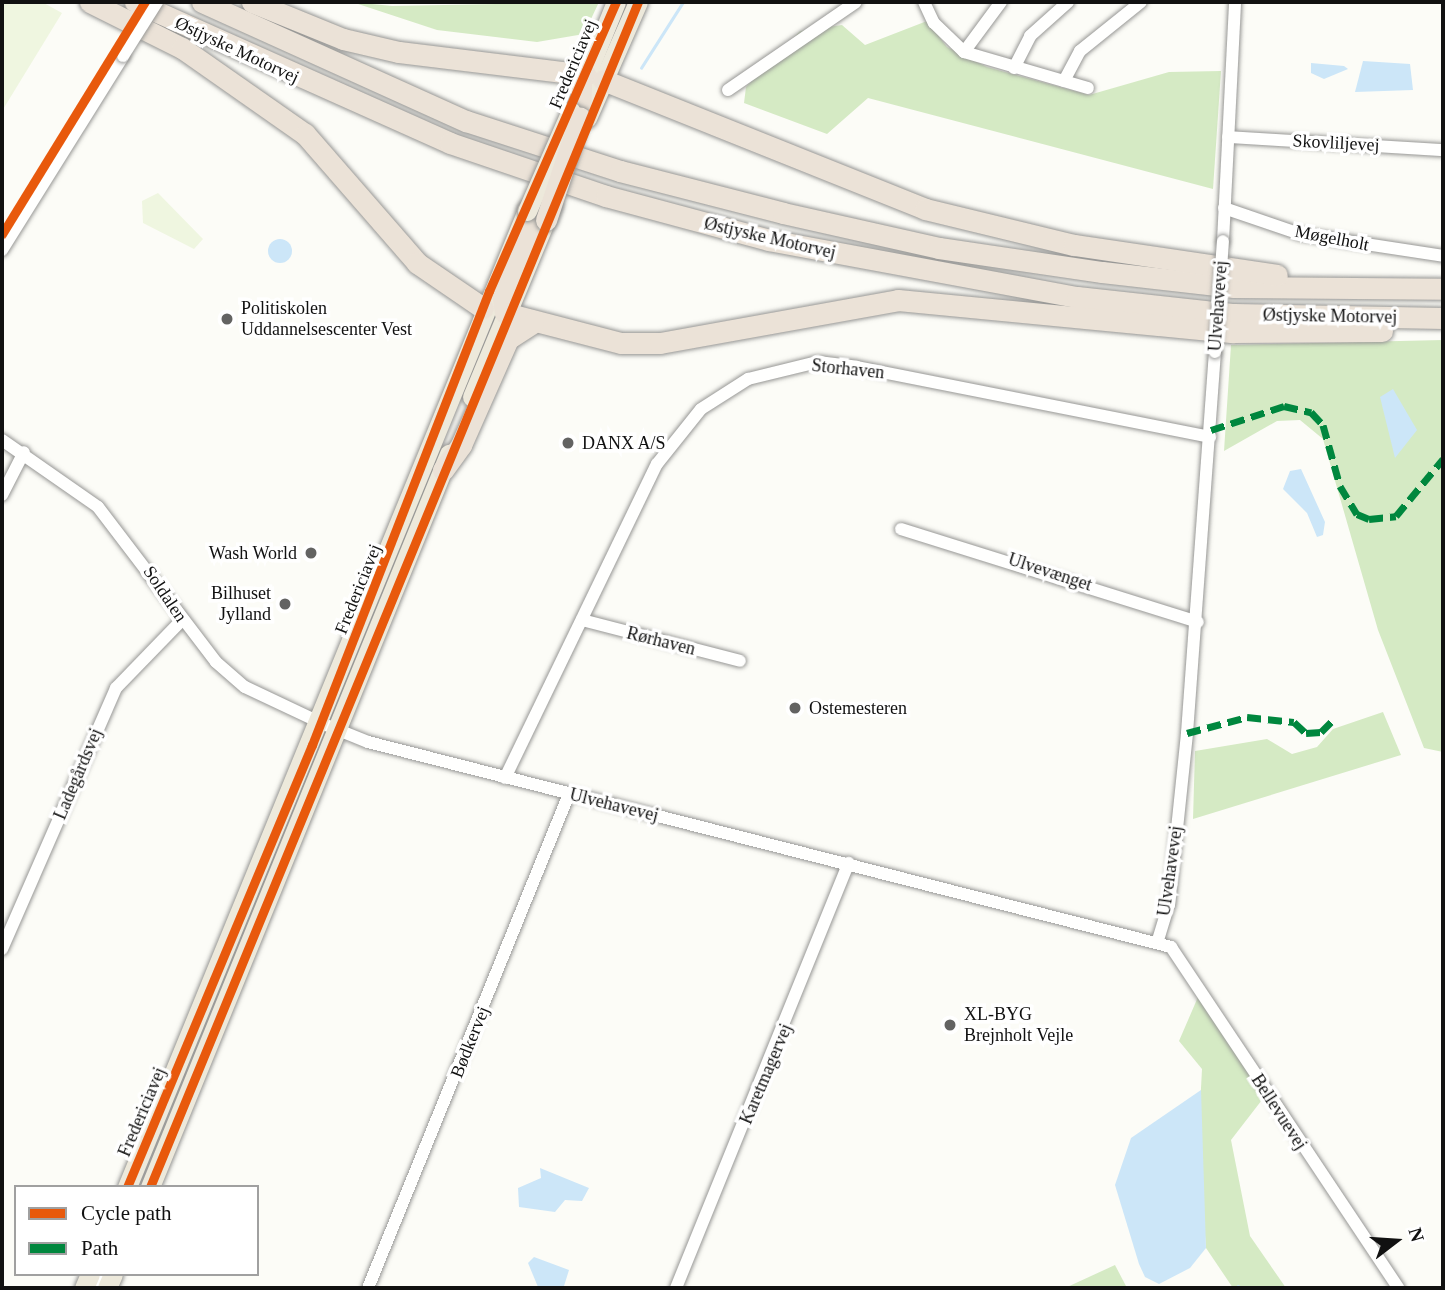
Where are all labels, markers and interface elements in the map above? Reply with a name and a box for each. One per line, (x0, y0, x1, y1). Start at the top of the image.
street label: Østjyske Motorvej (171, 12, 303, 88)
street label: Fredericiavej (545, 16, 601, 112)
street label: Skovliljevej (1292, 130, 1380, 156)
street label: Østjyske Motorvej (702, 212, 838, 264)
street label: Møgelholt (1293, 220, 1371, 256)
street label: Ulvehavevej (1204, 260, 1232, 352)
place label: Politiskolen Uddannelsescenter Vest (241, 298, 412, 340)
street label: Østjyske Motorvej (1263, 304, 1397, 328)
marker: Politiskolen Uddannelsescenter Vest (219, 311, 235, 327)
street label: Storhaven (811, 354, 885, 384)
place label: DANX A/S (582, 432, 667, 454)
marker: DANX A/S (560, 435, 576, 451)
street label: Fredericiavej (330, 541, 386, 637)
place label: Wash World (208, 542, 297, 564)
marker: Wash World (303, 545, 319, 561)
street label: Ulvevænget (1005, 548, 1095, 596)
street label: Soldalen (138, 562, 192, 626)
place label: Bilhuset Jylland (211, 583, 271, 626)
marker: Bilhuset Jylland (277, 596, 293, 612)
street label: Rørhaven (624, 622, 698, 660)
place label: Ostemesteren (809, 697, 907, 719)
marker: Ostemesteren (787, 700, 803, 716)
street label: Ladegårdsvej (49, 725, 107, 823)
street label: Ulvehavevej (567, 784, 661, 826)
street label: Ulvehavevej (1153, 824, 1187, 918)
street label: Bødkervej (446, 1003, 494, 1081)
place label: XL-BYG Brejnholt Vejle (964, 1004, 1073, 1046)
marker: XL-BYG Brejnholt Vejle (942, 1017, 958, 1033)
street label: Karetmagervej (735, 1021, 797, 1127)
street label: Fredericiavej (114, 1064, 170, 1160)
street label: Bellevuevej (1247, 1070, 1311, 1154)
legend (14, 1185, 259, 1276)
text: Cycle path (81, 1201, 171, 1225)
north arrow (1361, 1206, 1431, 1276)
text: N (1405, 1225, 1429, 1244)
text: Path (81, 1236, 118, 1260)

